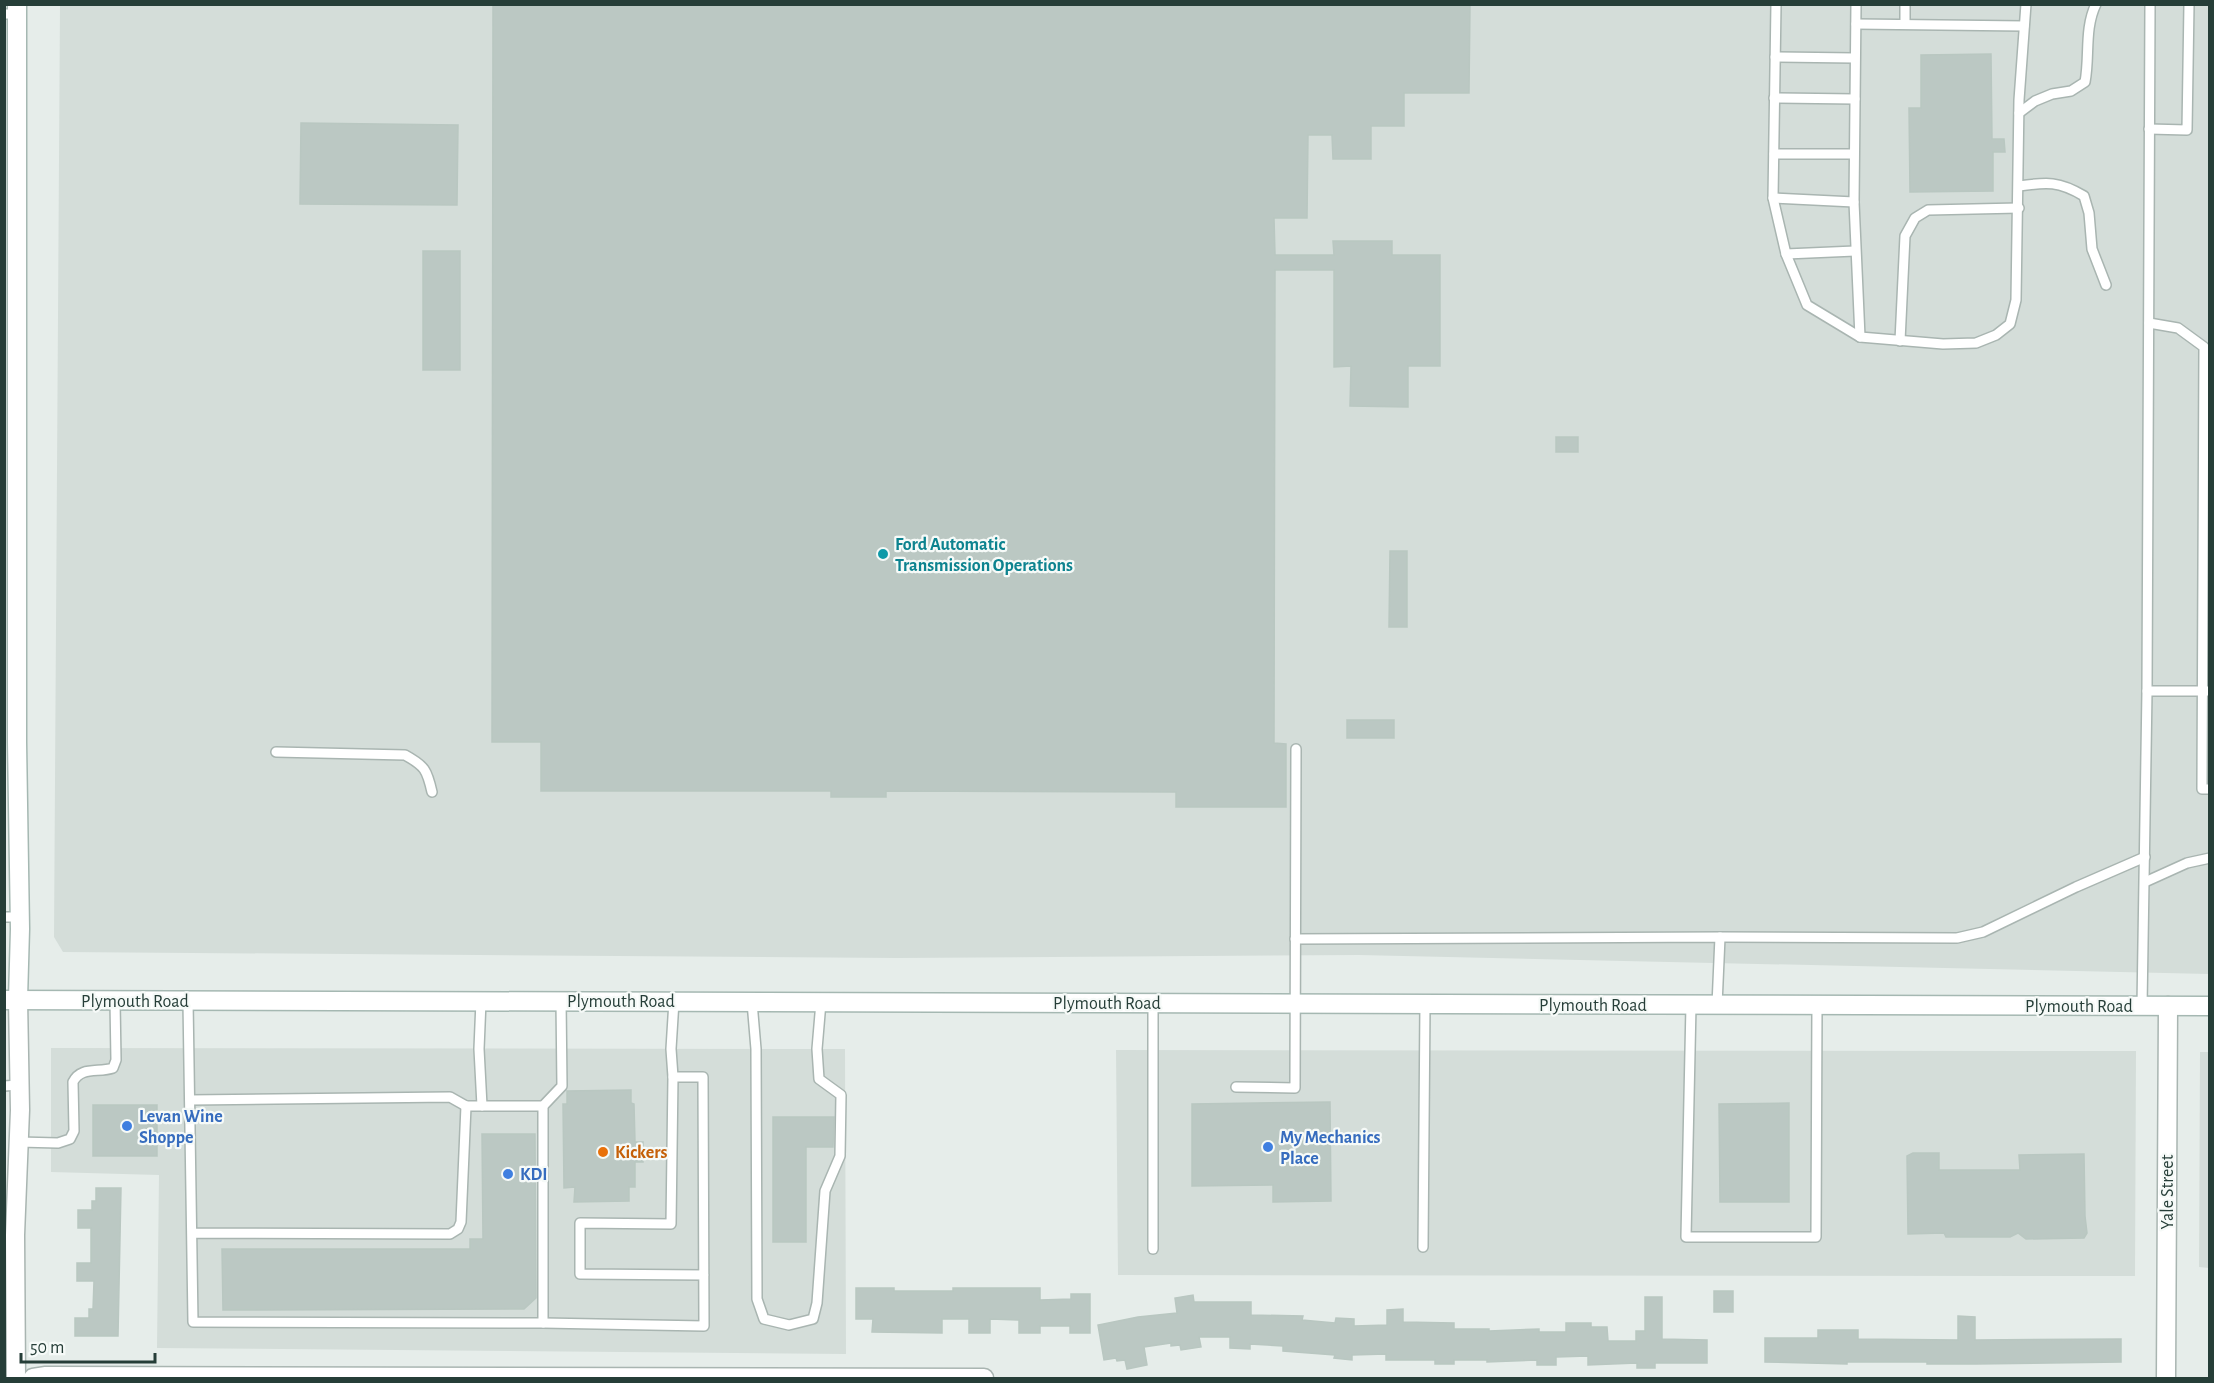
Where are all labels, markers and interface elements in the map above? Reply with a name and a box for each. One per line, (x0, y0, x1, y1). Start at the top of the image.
place label: Ford Automatic Transmission Operations (895, 536, 1073, 575)
marker: Ford Automatic Transmission Operations (876, 547, 890, 561)
street label: Plymouth Road (81, 993, 189, 1011)
street label: Plymouth Road (567, 993, 675, 1011)
street label: Plymouth Road (1053, 995, 1161, 1013)
street label: Plymouth Road (1539, 997, 1647, 1015)
street label: Plymouth Road (2025, 998, 2133, 1016)
place label: Levan Wine Shoppe (139, 1108, 223, 1147)
marker: Levan Wine Shoppe (120, 1119, 134, 1133)
place label: My Mechanics Place (1280, 1129, 1381, 1168)
marker: My Mechanics Place (1261, 1140, 1275, 1154)
place label: Kickers (615, 1144, 667, 1162)
marker: Kickers (596, 1145, 610, 1159)
street label: Yale Street (2159, 1154, 2177, 1229)
place label: KDI (520, 1166, 548, 1184)
marker: KDI (501, 1167, 515, 1181)
scale bar (21, 1326, 154, 1364)
text: 50 m (30, 1339, 64, 1357)

